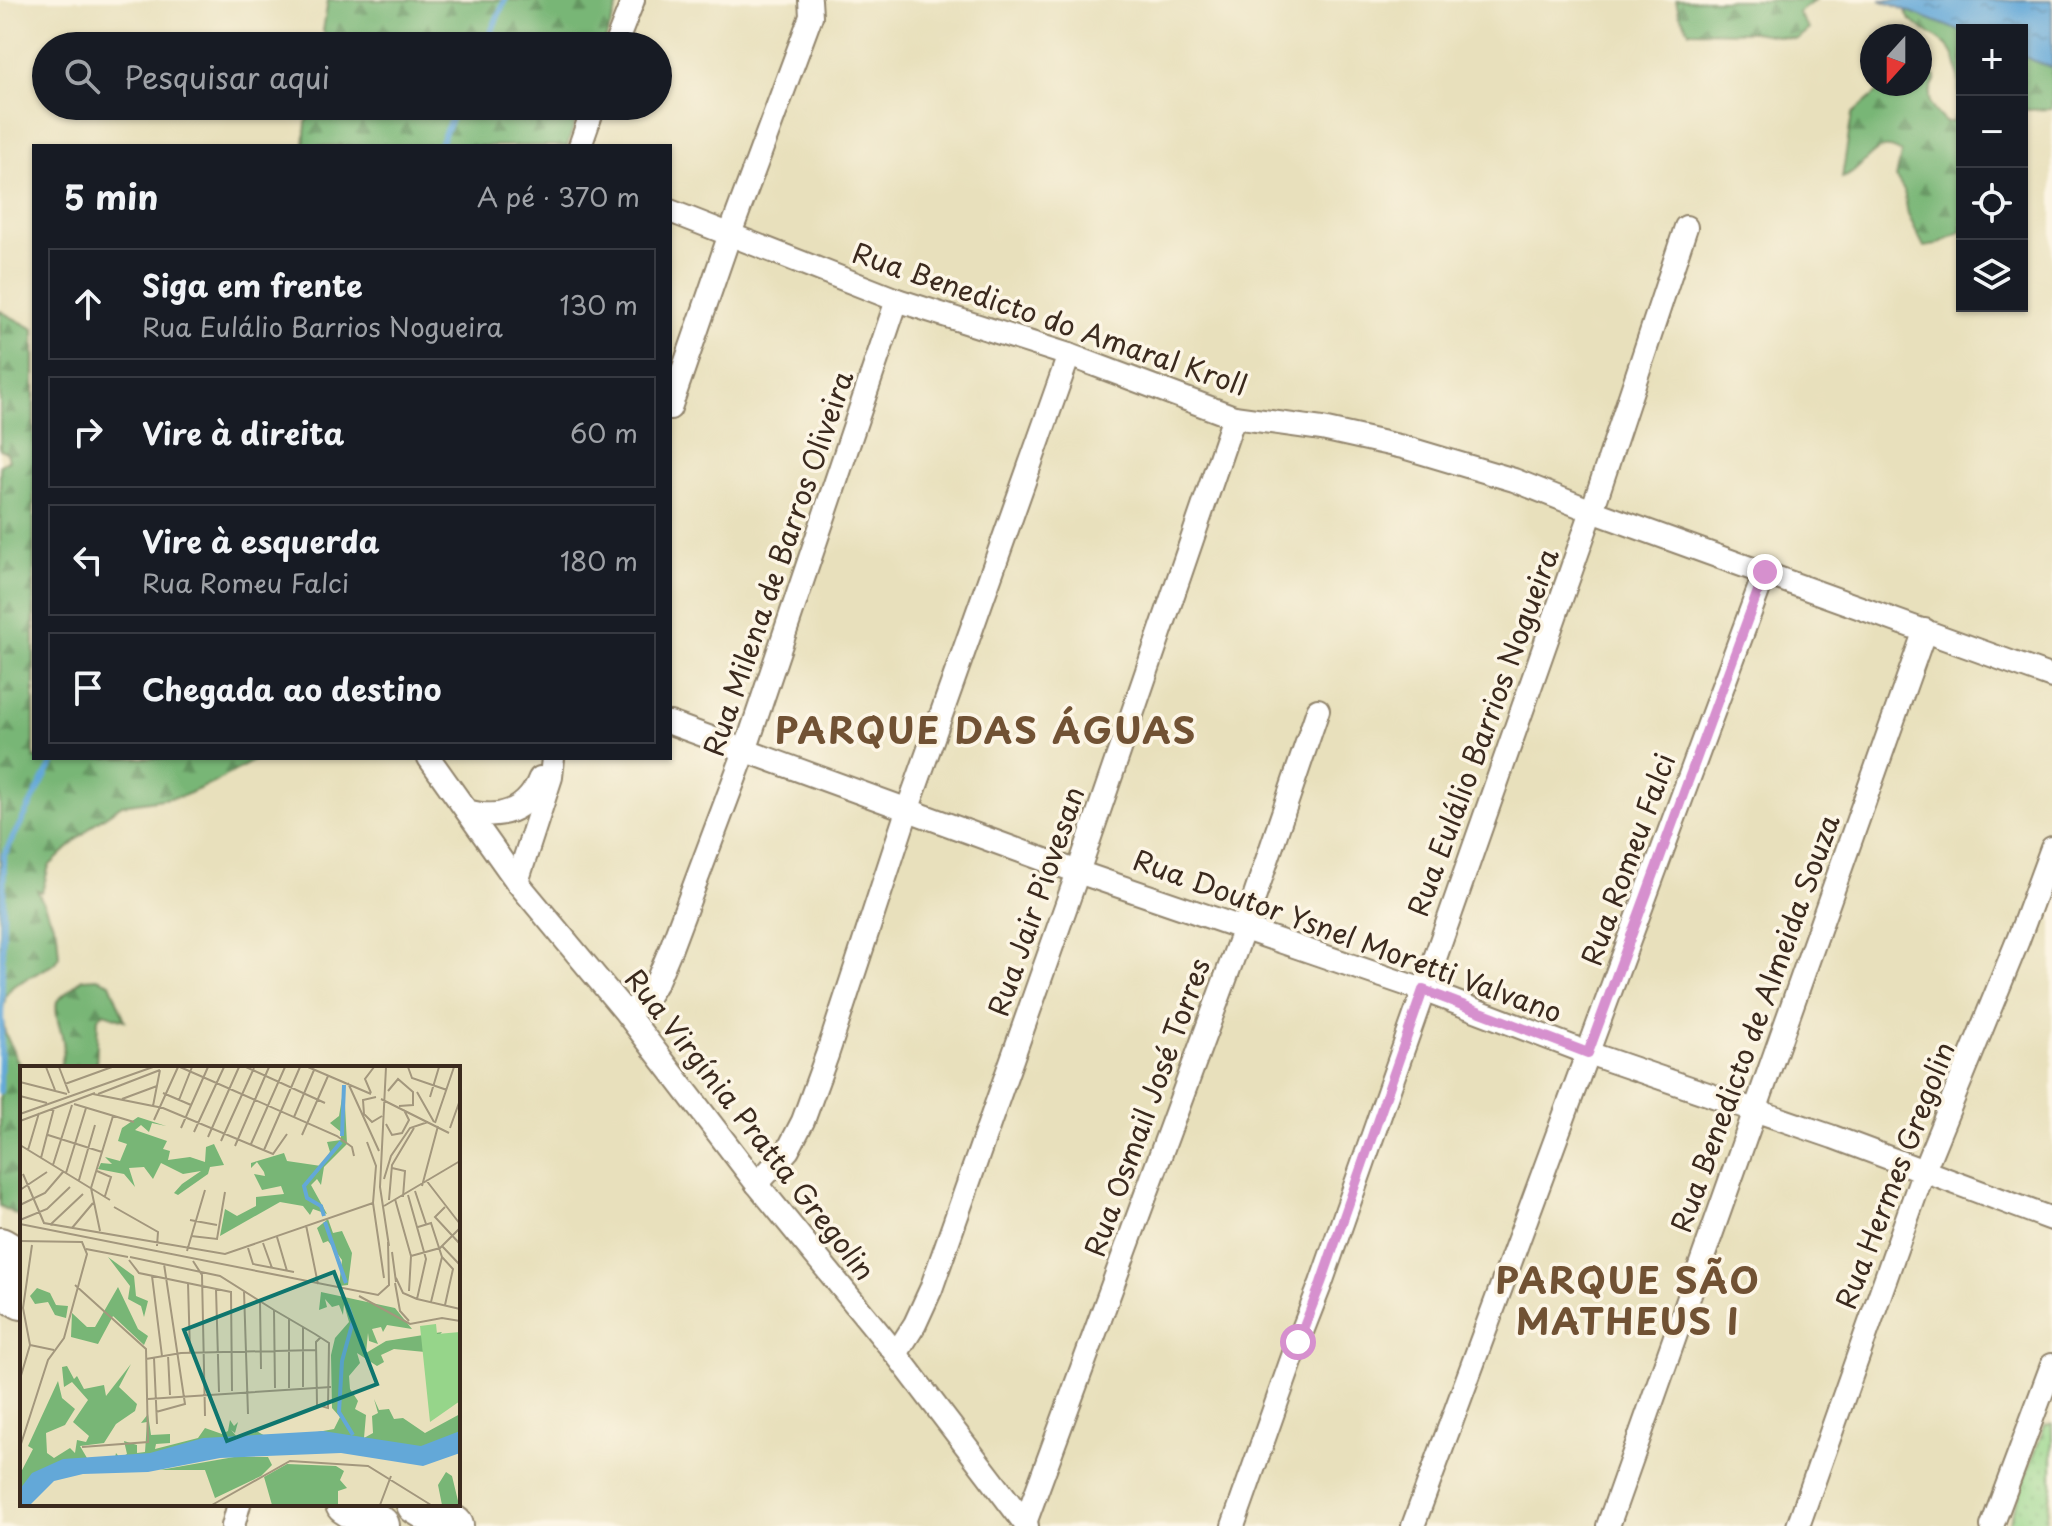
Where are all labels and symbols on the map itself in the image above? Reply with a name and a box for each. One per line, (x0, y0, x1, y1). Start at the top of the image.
north arrow (1860, 24, 1932, 96)
street label: Rua Benedicto do Amaral Kroll (847, 230, 1253, 406)
street label: Rua Milena de Barros Oliveira (691, 364, 863, 762)
street label: Rua Eulálio Barrios Nogueira (1395, 542, 1569, 922)
route end (1747, 554, 1783, 590)
district label: PARQUE DAS ÁGUAS (775, 702, 1197, 756)
street label: Rua Romeu Falci (1569, 747, 1685, 971)
street label: Rua Jair Piovesan (976, 780, 1094, 1022)
street label: Rua Benedicto de Almeida Souza (1658, 808, 1850, 1238)
street label: Rua Doutor Ysnel Moretti Valvano (1128, 837, 1568, 1033)
street label: Rua Osmail José Torres (1072, 952, 1220, 1262)
street label: Rua Virgínia Pratta Gregolin (615, 959, 887, 1289)
street label: Rua Hermes Gregolin (1823, 1035, 1965, 1315)
inset map (20, 1066, 460, 1506)
district label: PARQUE SÃO MATHEUS I (1495, 1252, 1761, 1347)
route start (1280, 1324, 1316, 1360)

